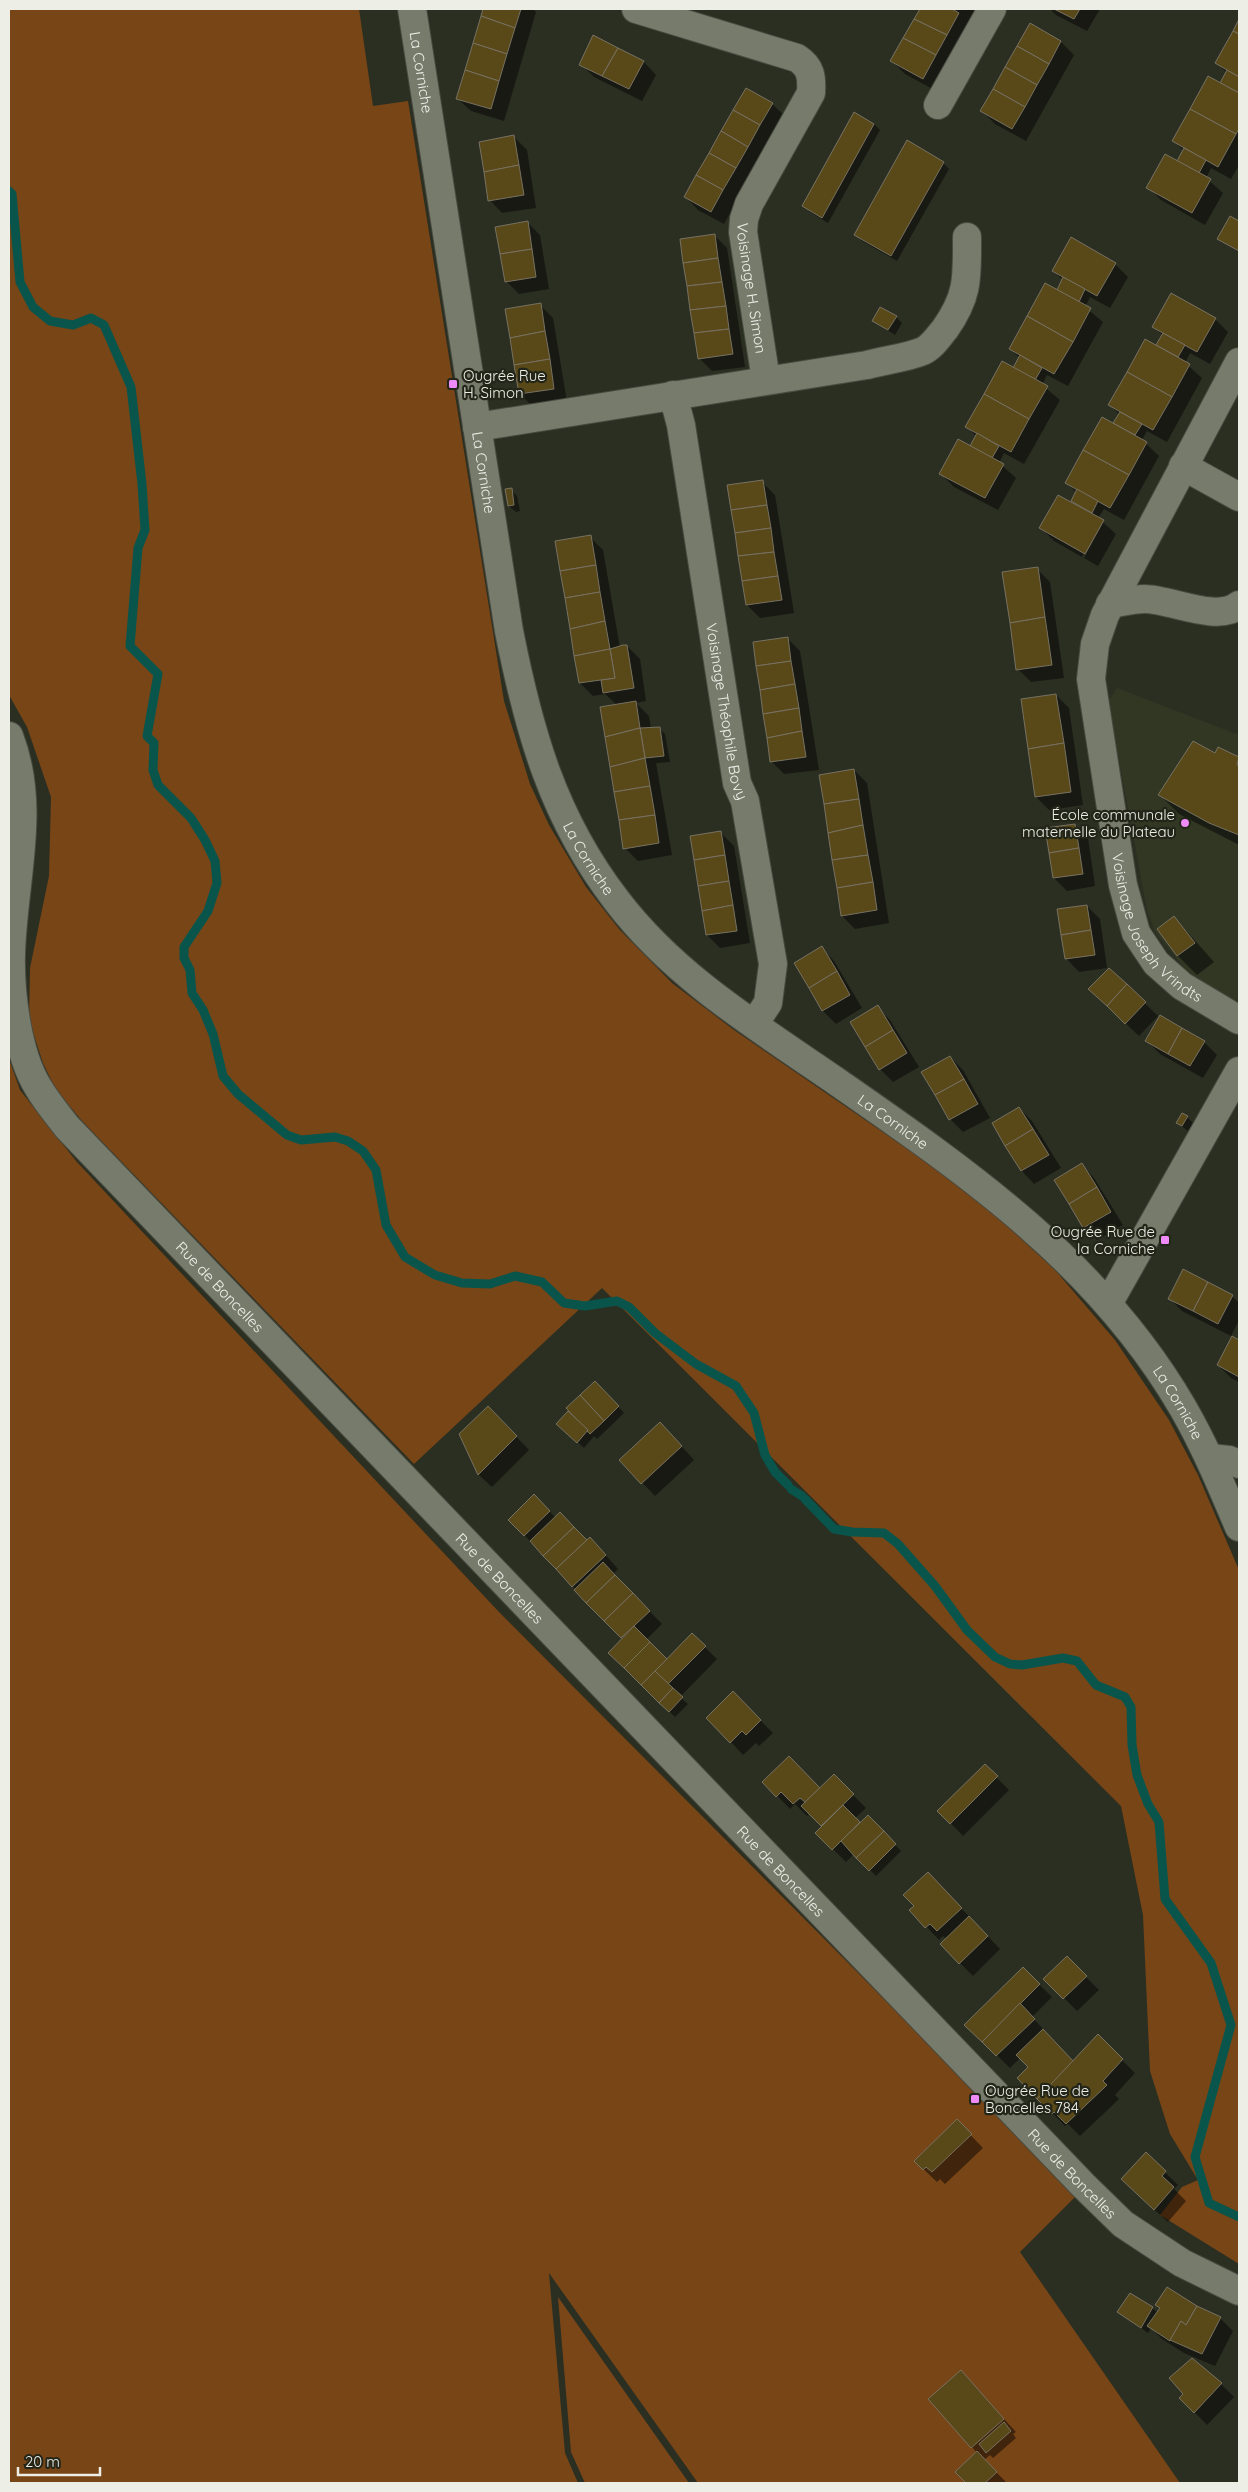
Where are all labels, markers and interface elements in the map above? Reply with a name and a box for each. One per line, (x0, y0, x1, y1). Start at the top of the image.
street label: La Corniche (406, 30, 438, 114)
street label: Voisinage H. Simon (733, 222, 771, 355)
place label: Ougrée Rue H. Simon (463, 366, 546, 402)
marker: Ougrée Rue H. Simon (447, 378, 459, 390)
street label: La Corniche (469, 430, 500, 515)
street label: Voisinage Théophile Bovy (703, 622, 753, 802)
place label: École communale maternelle du Plateau (1022, 805, 1175, 841)
marker: École communale maternelle du Plateau (1179, 817, 1191, 829)
street label: La Corniche (559, 818, 619, 899)
street label: Voisinage Joseph Vrindts (1109, 851, 1206, 1006)
street label: La Corniche (854, 1090, 932, 1153)
place label: Ougrée Rue de la Corniche (1051, 1222, 1155, 1258)
marker: Ougrée Rue de la Corniche (1159, 1234, 1171, 1246)
street label: Rue de Boncelles (172, 1237, 268, 1336)
street label: La Corniche (1149, 1362, 1208, 1442)
street label: Rue de Boncelles (452, 1529, 548, 1627)
street label: Rue de Boncelles (733, 1821, 829, 1920)
place label: Ougrée Rue de Boncelles 784 (985, 2081, 1089, 2117)
marker: Ougrée Rue de Boncelles 784 (969, 2093, 981, 2105)
street label: Rue de Boncelles (1024, 2124, 1121, 2222)
scale bar (18, 2444, 100, 2476)
text: 20 m (25, 2452, 60, 2471)

